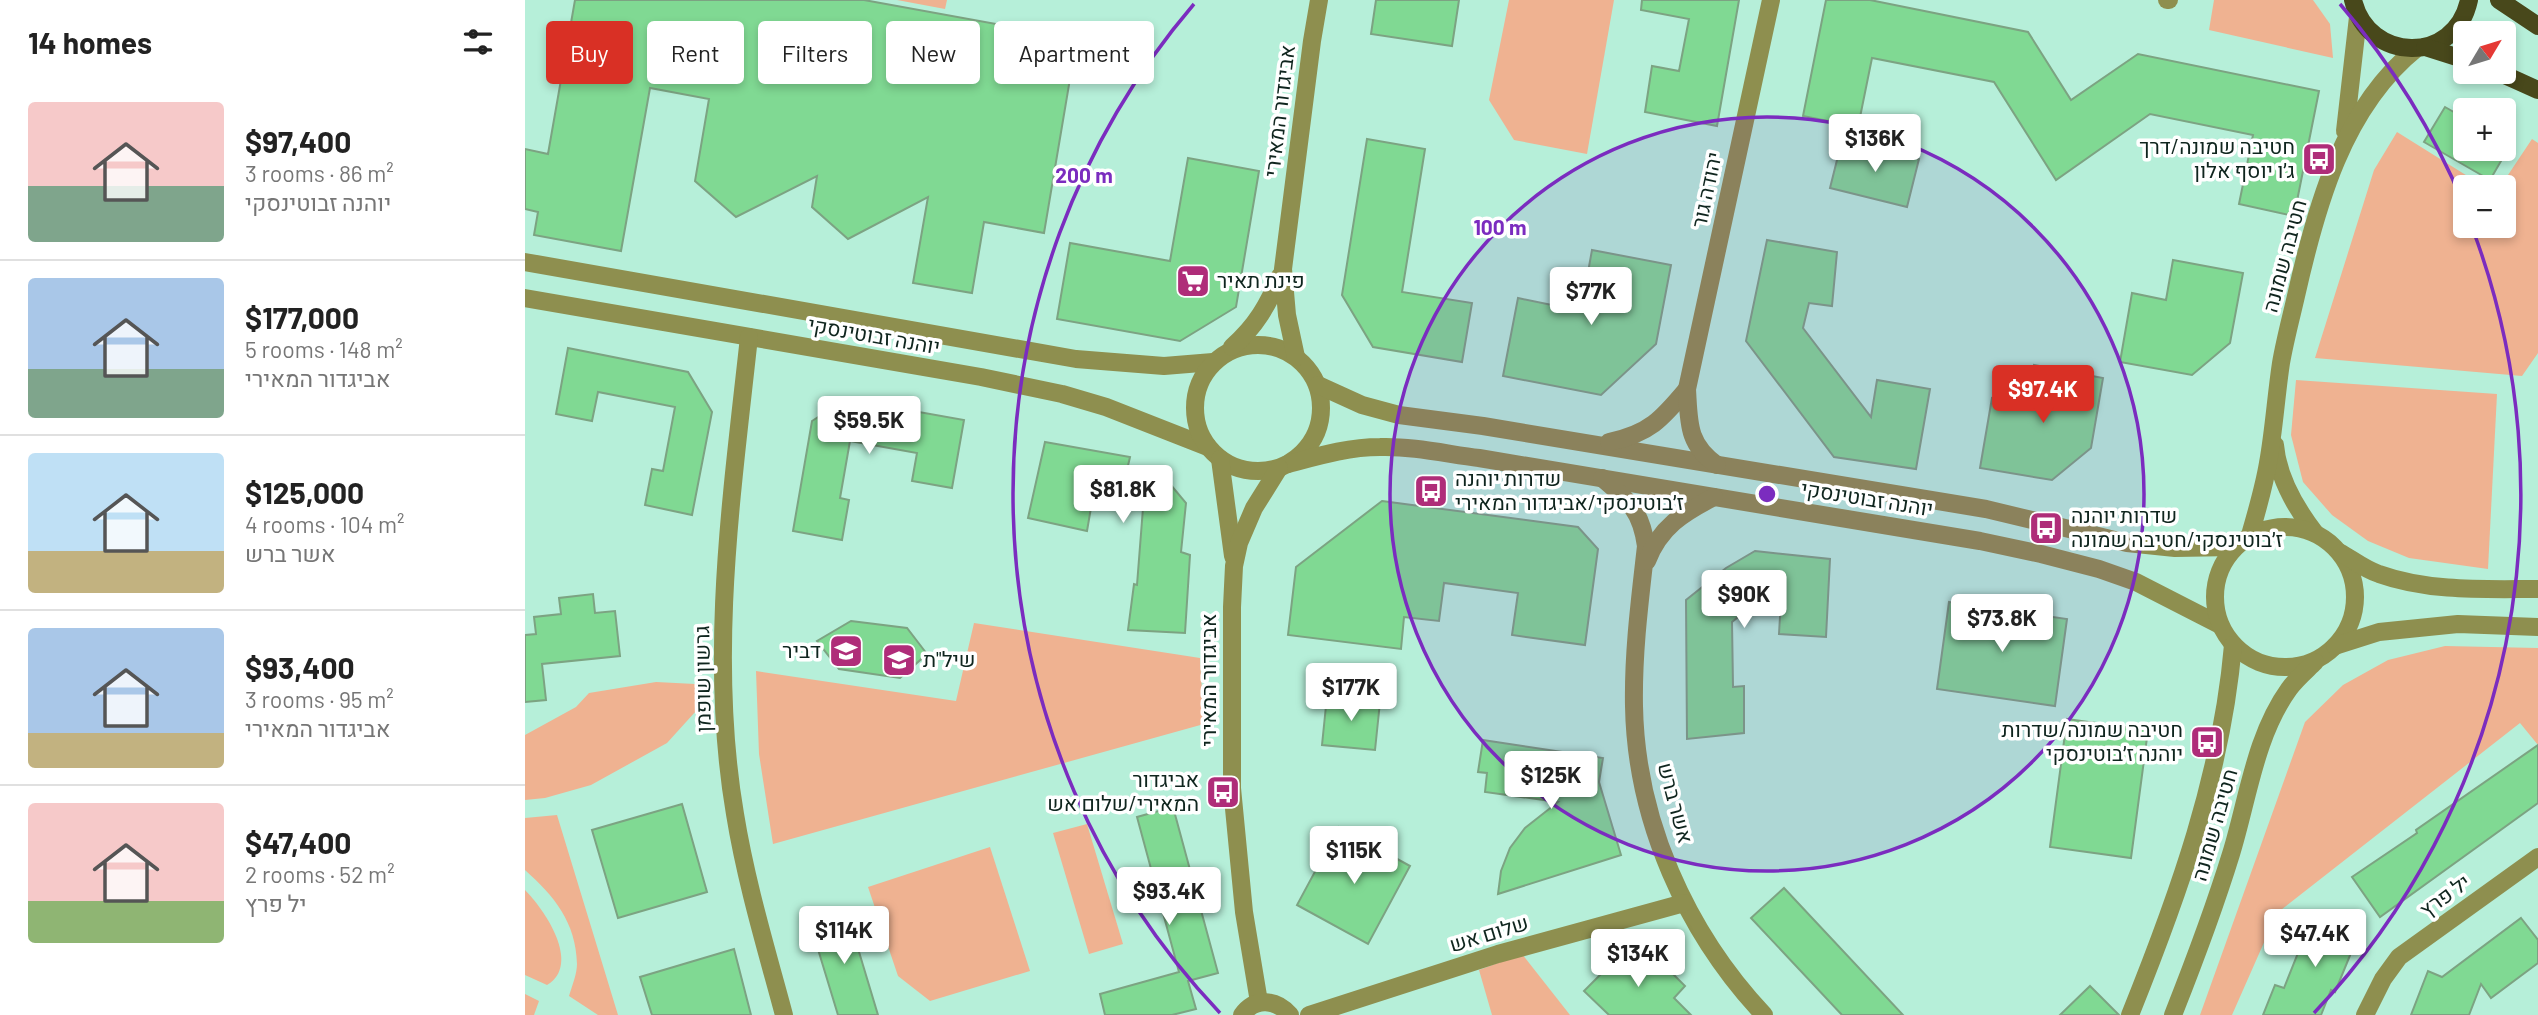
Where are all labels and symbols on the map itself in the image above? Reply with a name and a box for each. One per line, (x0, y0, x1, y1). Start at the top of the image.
north arrow (2453, 21, 2517, 84)
street label: אביגדור המאירי (1258, 43, 1299, 178)
pin: $136K (1826, 114, 1924, 174)
place label: חטיבה שמונה/דרך ג׳ו יוסף אלון (2139, 133, 2295, 182)
bus stop icon: חטיבה שמונה/דרך ג׳ו יוסף אלון (2300, 140, 2338, 178)
street label: יהודה גור (1685, 149, 1726, 230)
text: 200 m (1055, 162, 1113, 187)
street label: חטיבה שמונה (2256, 196, 2311, 315)
text: 100 m (1473, 214, 1527, 239)
supermarket icon: פינת תאיר (1174, 262, 1212, 300)
place label: פינת תאיר (1217, 267, 1305, 292)
pin: $77K (1550, 268, 1632, 327)
street label: יוהנה זבוטינסקי (806, 311, 942, 358)
pin: $97.4K (1986, 366, 2100, 425)
pin: $59.5K (812, 396, 926, 456)
place label: שדרות יוהנה ז׳בוטינסקי/אביגדור המאירי (1455, 465, 1684, 514)
pin: $81.8K (1066, 466, 1180, 525)
bus stop icon: שדרות יוהנה ז׳בוטינסקי/אביגדור המאירי (1412, 472, 1450, 510)
street label: יוהנה זבוטינסקי (1799, 475, 1935, 520)
centre of rings (1755, 482, 1779, 506)
place label: שדרות יוהנה ז׳בוטינסקי/חטיבה שמונה (2071, 502, 2283, 551)
bus stop icon: שדרות יוהנה ז׳בוטינסקי/חטיבה שמונה (2027, 509, 2065, 547)
pin: $90K (1703, 570, 1785, 630)
pin: $73.8K (1945, 594, 2059, 654)
street label: אביגדור המאירי (1195, 614, 1220, 746)
street label: גרשון שופמן (688, 625, 715, 733)
school or university icon: דביר (827, 632, 865, 670)
place label: דביר (782, 637, 821, 662)
school or university icon: שיל"ת (880, 641, 918, 679)
place label: שיל"ת (923, 646, 975, 671)
pin: $177K (1302, 664, 1400, 723)
place label: חטיבה שמונה/שדרות יוהנה ז׳בוטינסקי (2002, 716, 2183, 765)
bus stop icon: חטיבה שמונה/שדרות יוהנה ז׳בוטינסקי (2188, 723, 2226, 761)
pin: $125K (1502, 752, 1600, 811)
street label: אשר ברש (1654, 759, 1699, 846)
street label: חטיבה שמונה (2186, 765, 2242, 884)
place label: אביגדור המאירי/שלום אש (1047, 766, 1199, 815)
bus stop icon: אביגדור המאירי/שלום אש (1204, 773, 1242, 811)
pin: $115K (1305, 826, 1403, 886)
pin: $93.4K (1112, 867, 1226, 927)
street label: יל פרץ (2414, 868, 2474, 921)
pin: $114K (795, 906, 893, 966)
street label: שלום אש (1446, 909, 1531, 956)
pin: $47.4K (2258, 909, 2372, 969)
pin: $134K (1589, 930, 1687, 989)

